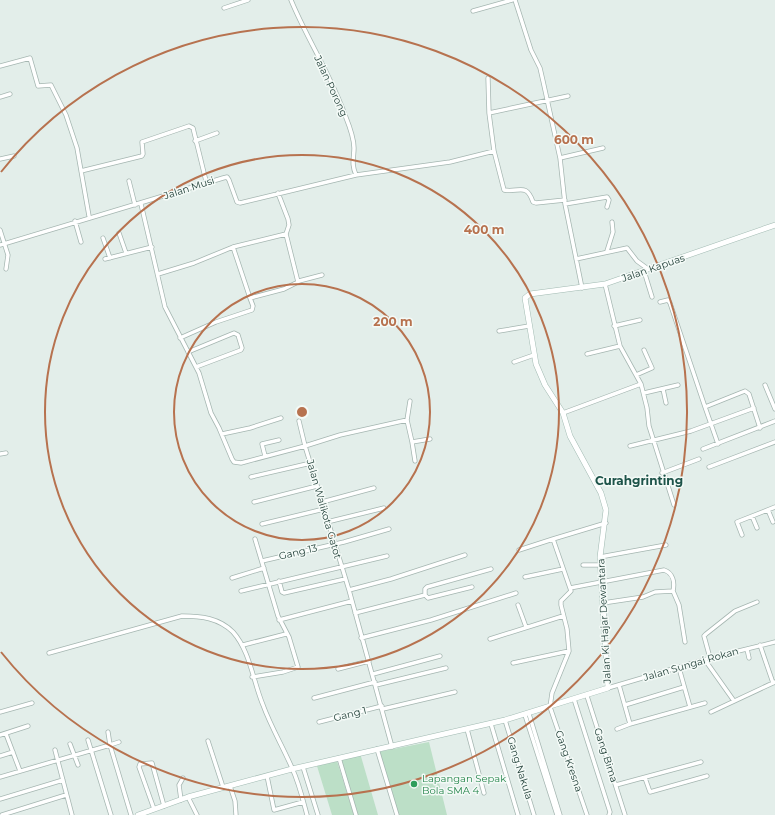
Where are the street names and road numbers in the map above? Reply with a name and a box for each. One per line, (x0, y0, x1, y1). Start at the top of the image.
street label: Jalan Porong (311, 52, 351, 119)
street label: Jalan Musi (161, 174, 216, 203)
street label: Jalan Kapuas (619, 251, 686, 285)
street label: Jalan Walikota Gatot (303, 457, 344, 560)
street label: Gang 13 (277, 541, 319, 563)
street label: Jalan Ki Hajar Dewantara (594, 558, 614, 685)
street label: Jalan Sungai Rokan (641, 644, 740, 684)
street label: Gang 1 (332, 704, 368, 724)
street label: Gang Bima (591, 726, 621, 784)
street label: Gang Kresna (552, 728, 586, 794)
street label: Gang Nakula (504, 735, 536, 801)

